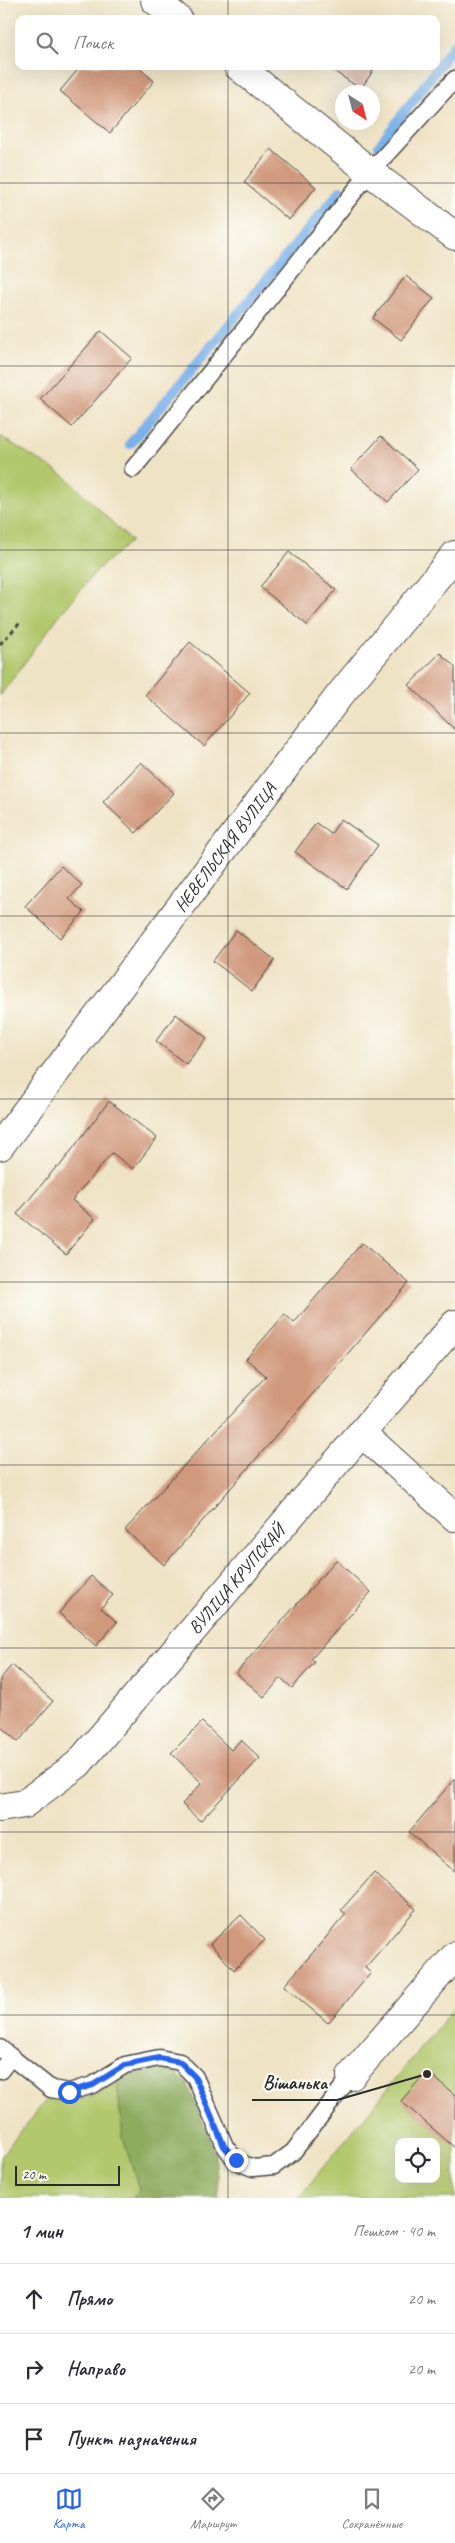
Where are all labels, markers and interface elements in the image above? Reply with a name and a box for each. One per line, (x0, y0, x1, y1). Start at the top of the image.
search box (15, 15, 440, 70)
icon: search (33, 29, 61, 57)
text: Поиск (73, 31, 113, 55)
north arrow (335, 85, 380, 130)
street label: НЕВЕЛЬСКАЯ ВУЛІЦА (169, 778, 281, 916)
street label: ВУЛІЦА КРУПСКАЙ (184, 1518, 291, 1638)
callout: Вішанька (252, 2066, 337, 2100)
text: Вішанька (263, 2071, 329, 2095)
route start (58, 2081, 81, 2104)
map controls (395, 2138, 440, 2183)
button: locate (395, 2138, 440, 2183)
route end (225, 2149, 248, 2172)
scale bar (15, 2163, 120, 2186)
text: 20 m (22, 2166, 46, 2183)
text: 1 мин (20, 2218, 63, 2244)
text: Пешком · 40 m (353, 2221, 435, 2241)
icon: ahead (20, 2285, 48, 2313)
text: Прямо (67, 2287, 112, 2311)
text: 20 m (408, 2289, 435, 2309)
icon: right (20, 2355, 48, 2383)
text: Направо (67, 2357, 125, 2381)
text: 20 m (408, 2359, 435, 2379)
icon: arrive (20, 2425, 48, 2453)
text: Пункт назначения (67, 2427, 196, 2451)
tab: Карта (53, 2485, 85, 2532)
tab: Маршрут (190, 2485, 236, 2532)
tab: Сохранённые (342, 2485, 402, 2532)

